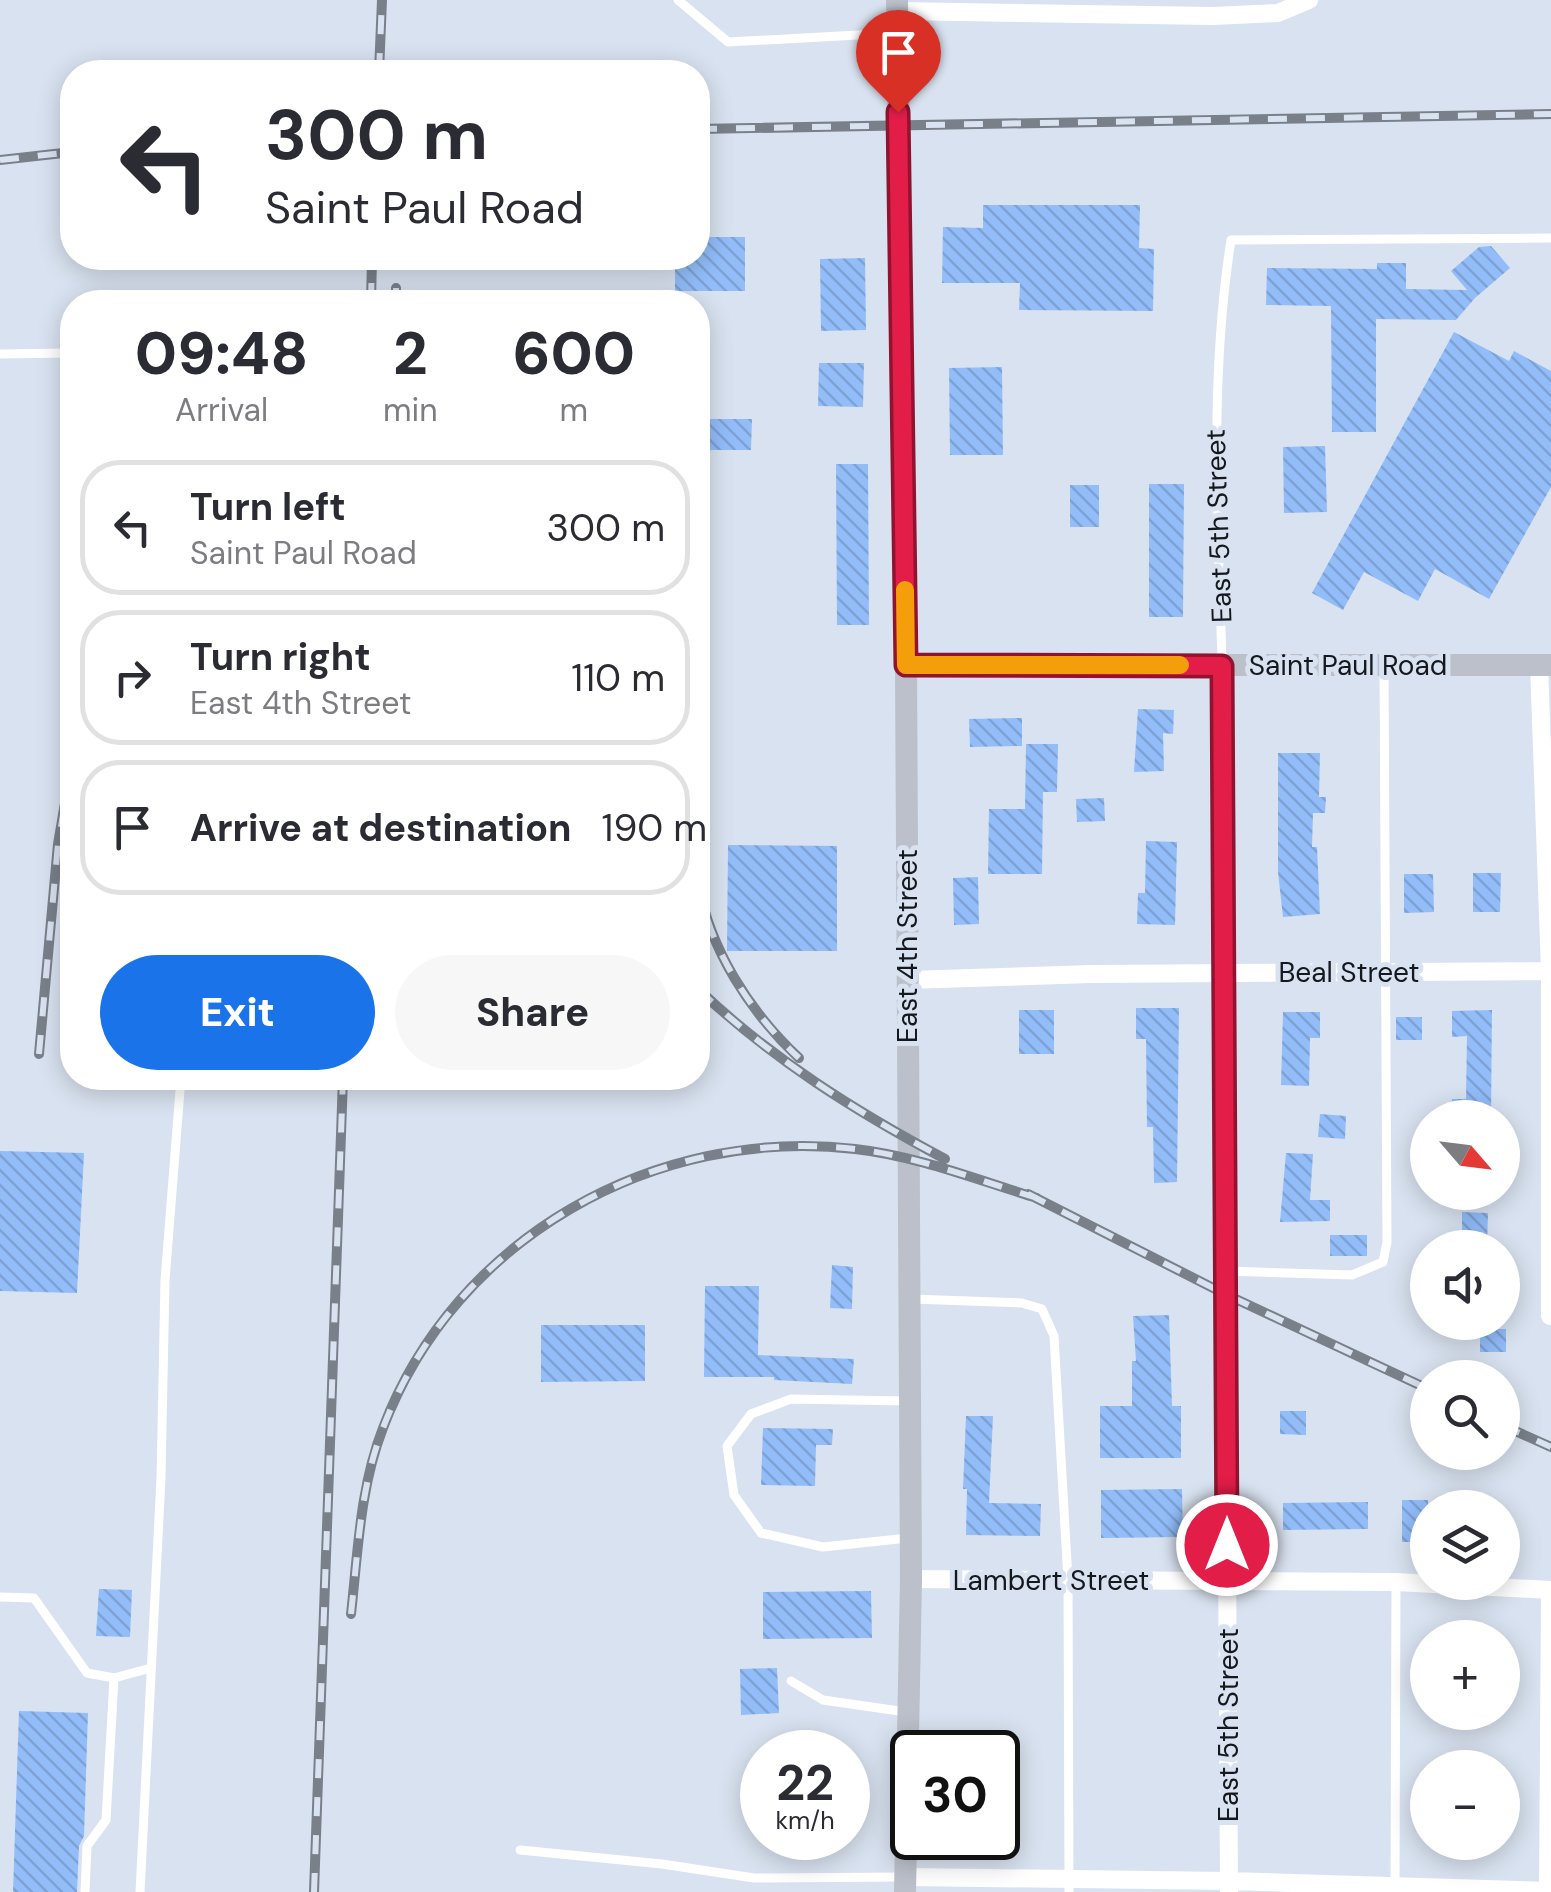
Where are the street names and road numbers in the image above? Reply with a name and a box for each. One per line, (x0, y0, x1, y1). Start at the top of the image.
street label: East 5th Street (1197, 428, 1240, 624)
street label: Saint Paul Road (1249, 647, 1447, 684)
street label: East 4th Street (889, 849, 926, 1043)
street label: Beal Street (1278, 954, 1420, 991)
street label: Lambert Street (953, 1562, 1149, 1599)
street label: East 5th Street (1210, 1628, 1247, 1822)

